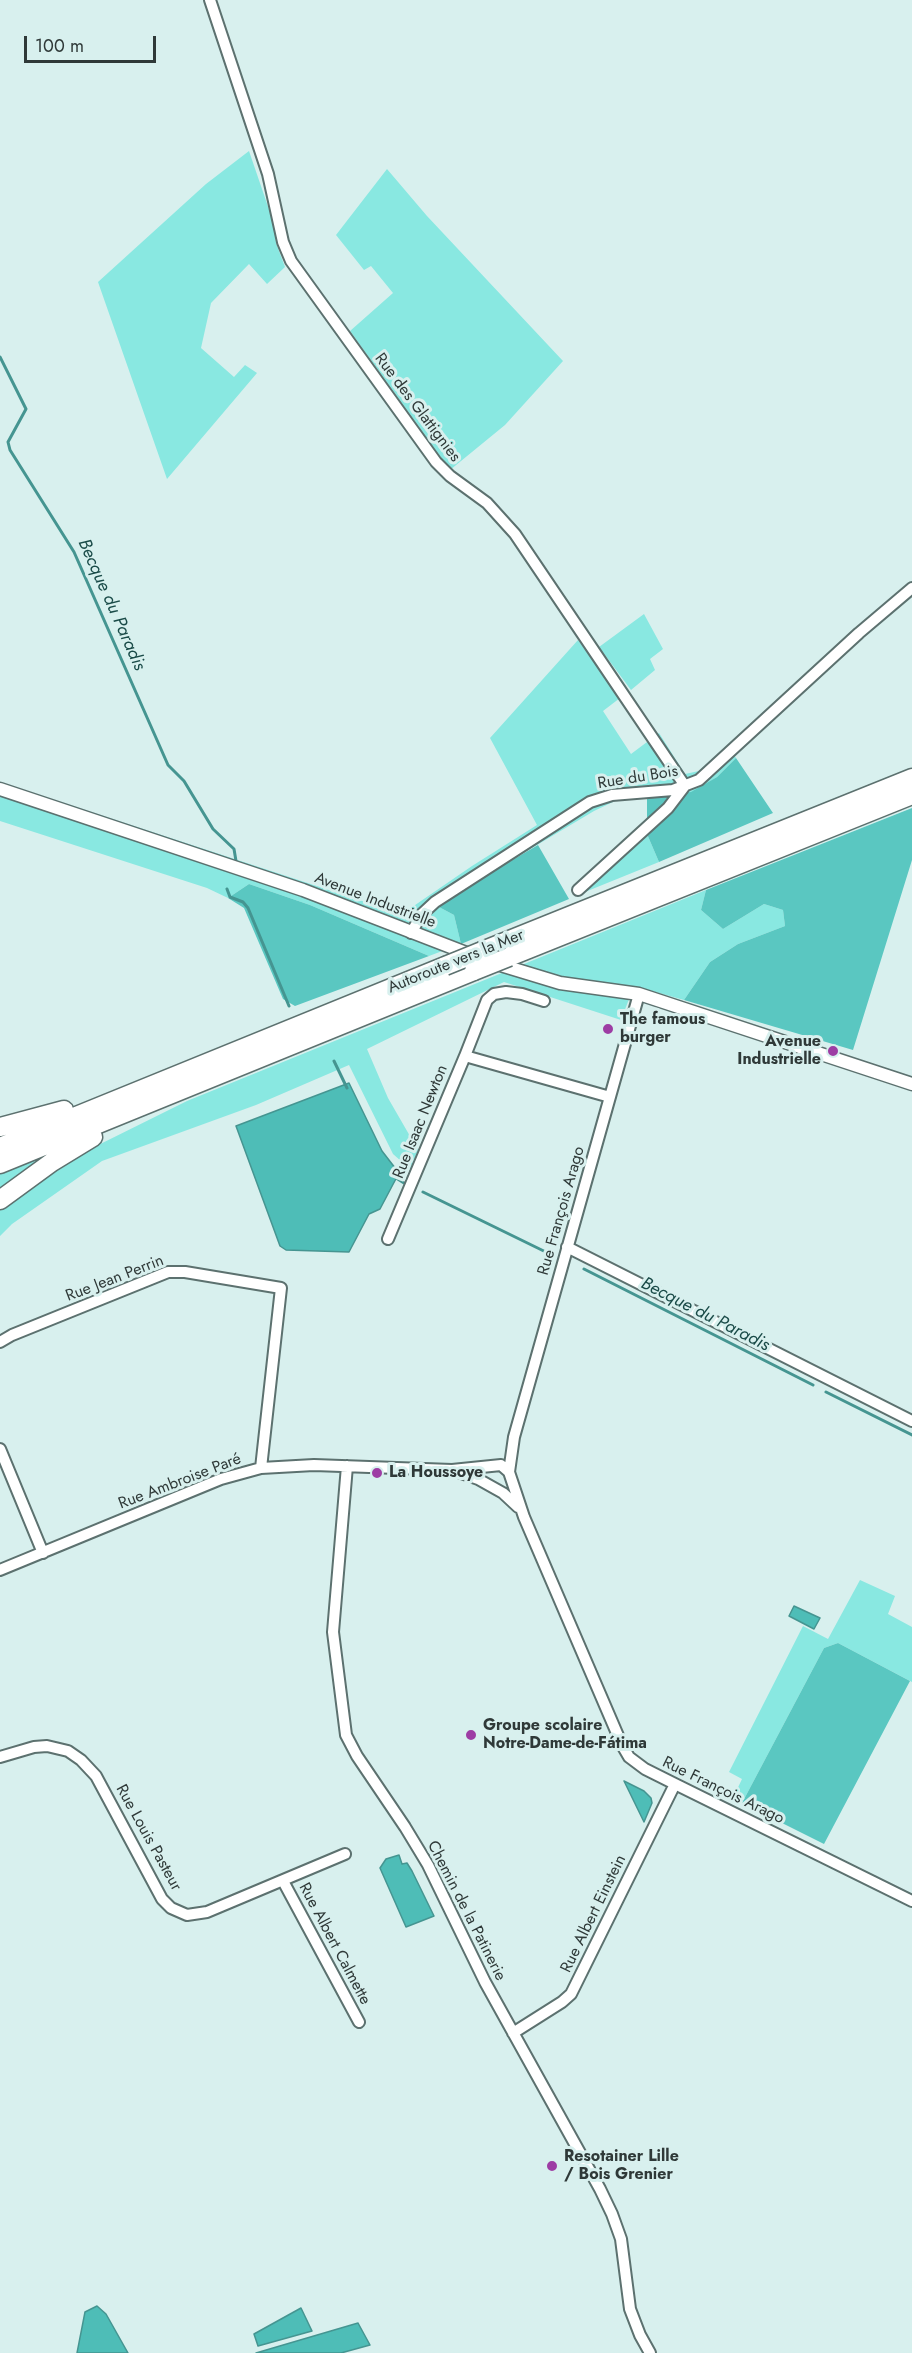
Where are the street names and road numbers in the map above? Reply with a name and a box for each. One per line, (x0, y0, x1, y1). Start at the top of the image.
street label: Rue des Glattignies (370, 350, 464, 466)
street label: Rue du Bois (597, 762, 679, 794)
street label: Avenue Industrielle (312, 869, 438, 933)
street label: Autoroute vers la Mer (385, 926, 527, 998)
street label: Rue Isaac Newton (389, 1062, 453, 1182)
street label: Rue François Arago (534, 1144, 590, 1278)
street label: Rue Jean Perrin (63, 1252, 167, 1306)
street label: Rue Ambroise Paré (116, 1450, 244, 1514)
street label: Rue François Arago (659, 1753, 787, 1829)
street label: Rue Louis Pasteur (111, 1782, 185, 1894)
street label: Chemin de la Patinerie (422, 1838, 510, 1984)
street label: Rue Albert Einstein (557, 1852, 631, 1976)
street label: Rue Albert Calmette (294, 1880, 374, 2008)

